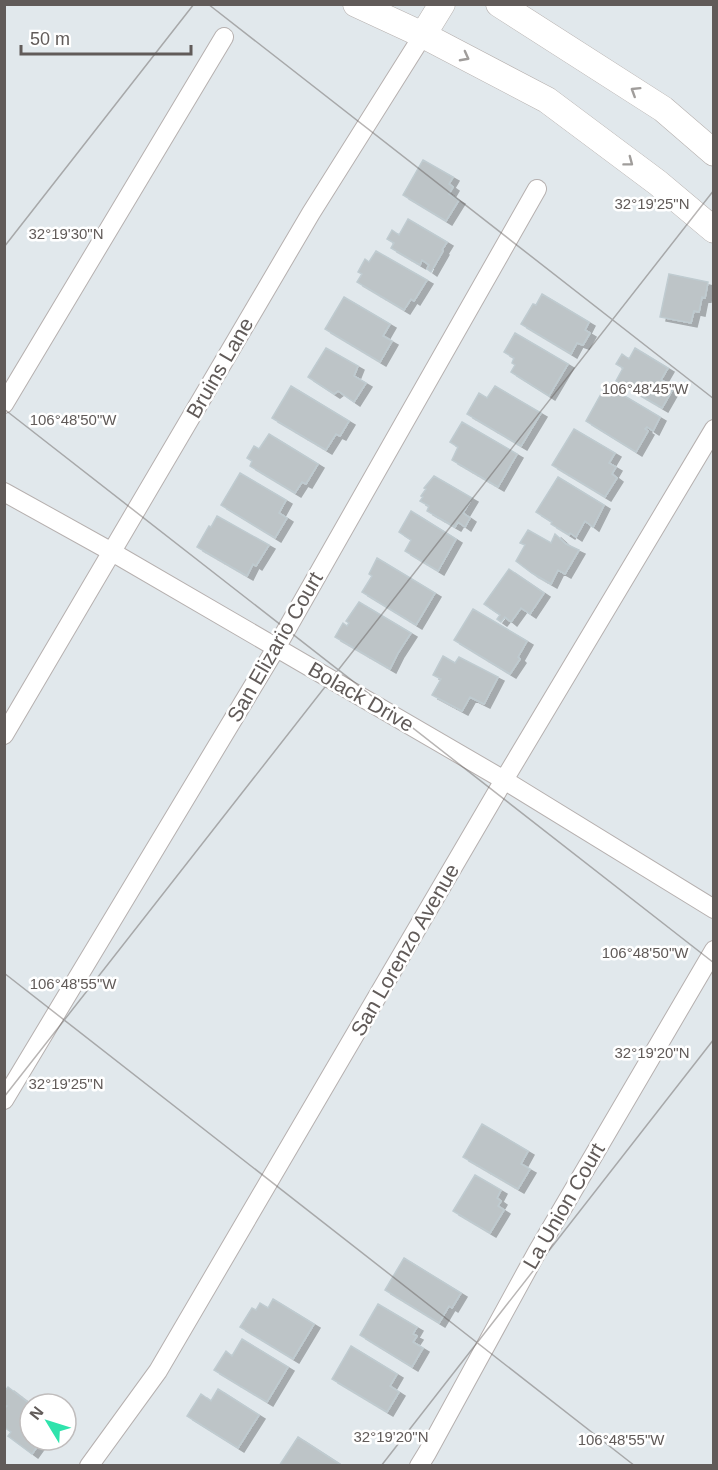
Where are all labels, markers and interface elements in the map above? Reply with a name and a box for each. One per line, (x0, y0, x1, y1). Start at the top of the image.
scale bar (21, 18, 190, 56)
text: 50 m (30, 29, 70, 49)
one-way arrow (459, 50, 470, 61)
one-way arrow (630, 87, 641, 98)
one-way arrow (623, 154, 634, 165)
text: 32°19'25"N (614, 195, 690, 212)
text: 32°19'30"N (28, 225, 104, 242)
street label: Bruins Lane (182, 313, 258, 422)
text: 106°48'45"W (602, 380, 689, 397)
text: 106°48'50"W (30, 411, 117, 428)
street label: San Elizario Court (222, 568, 327, 726)
street label: Bolack Drive (304, 657, 418, 736)
street label: San Lorenzo Avenue (346, 860, 463, 1040)
text: 106°48'50"W (602, 944, 689, 961)
text: 106°48'55"W (30, 975, 117, 992)
text: 32°19'20"N (614, 1044, 690, 1061)
text: 32°19'25"N (28, 1075, 104, 1092)
street label: La Union Court (518, 1139, 609, 1273)
north arrow (18, 1392, 78, 1452)
text: N (26, 1403, 47, 1423)
text: 32°19'20"N (353, 1428, 429, 1445)
text: 106°48'55"W (578, 1431, 665, 1448)

